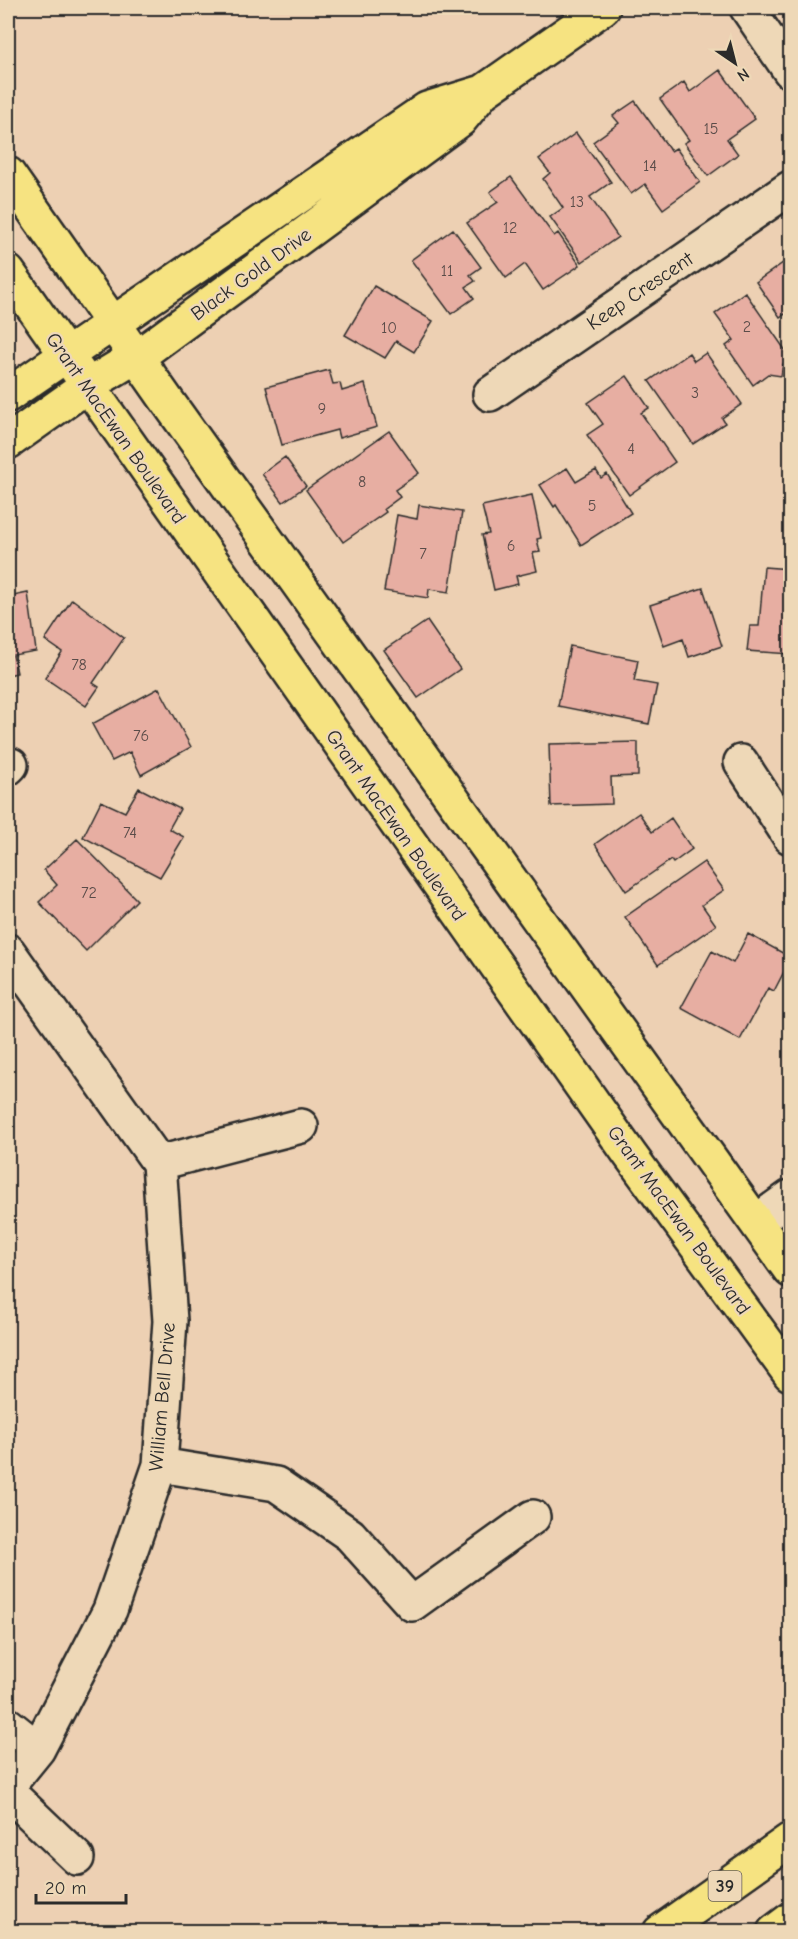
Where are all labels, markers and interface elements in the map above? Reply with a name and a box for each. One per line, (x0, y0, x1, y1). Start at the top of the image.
north arrow (705, 33, 765, 93)
text: N (734, 64, 752, 85)
house number: 15 (703, 120, 719, 138)
house number: 14 (643, 157, 657, 175)
house number: 13 (570, 193, 584, 211)
house number: 12 (503, 219, 517, 237)
street label: Black Gold Drive (187, 223, 315, 325)
street label: Keep Crescent (583, 246, 699, 335)
house number: 11 (441, 262, 453, 280)
house number: 2 (743, 318, 751, 336)
house number: 10 (381, 319, 397, 337)
street label: Grant MacEwan Boulevard (41, 328, 191, 528)
house number: 3 (691, 384, 699, 402)
house number: 9 (318, 400, 326, 418)
house number: 4 (627, 440, 635, 458)
house number: 8 (358, 473, 366, 491)
house number: 5 (588, 497, 596, 515)
house number: 6 (507, 537, 515, 555)
house number: 7 (419, 545, 427, 563)
house number: 78 (71, 656, 87, 674)
street label: Grant MacEwan Boulevard (321, 725, 471, 925)
house number: 76 (133, 727, 149, 745)
house number: 74 (123, 824, 137, 842)
house number: 72 (81, 884, 97, 902)
street label: Grant MacEwan Boulevard (603, 1121, 755, 1319)
street label: William Bell Drive (144, 1321, 180, 1473)
scale bar (36, 1867, 126, 1905)
road number: 39 (708, 1871, 742, 1901)
text: 20 m (45, 1878, 86, 1899)

